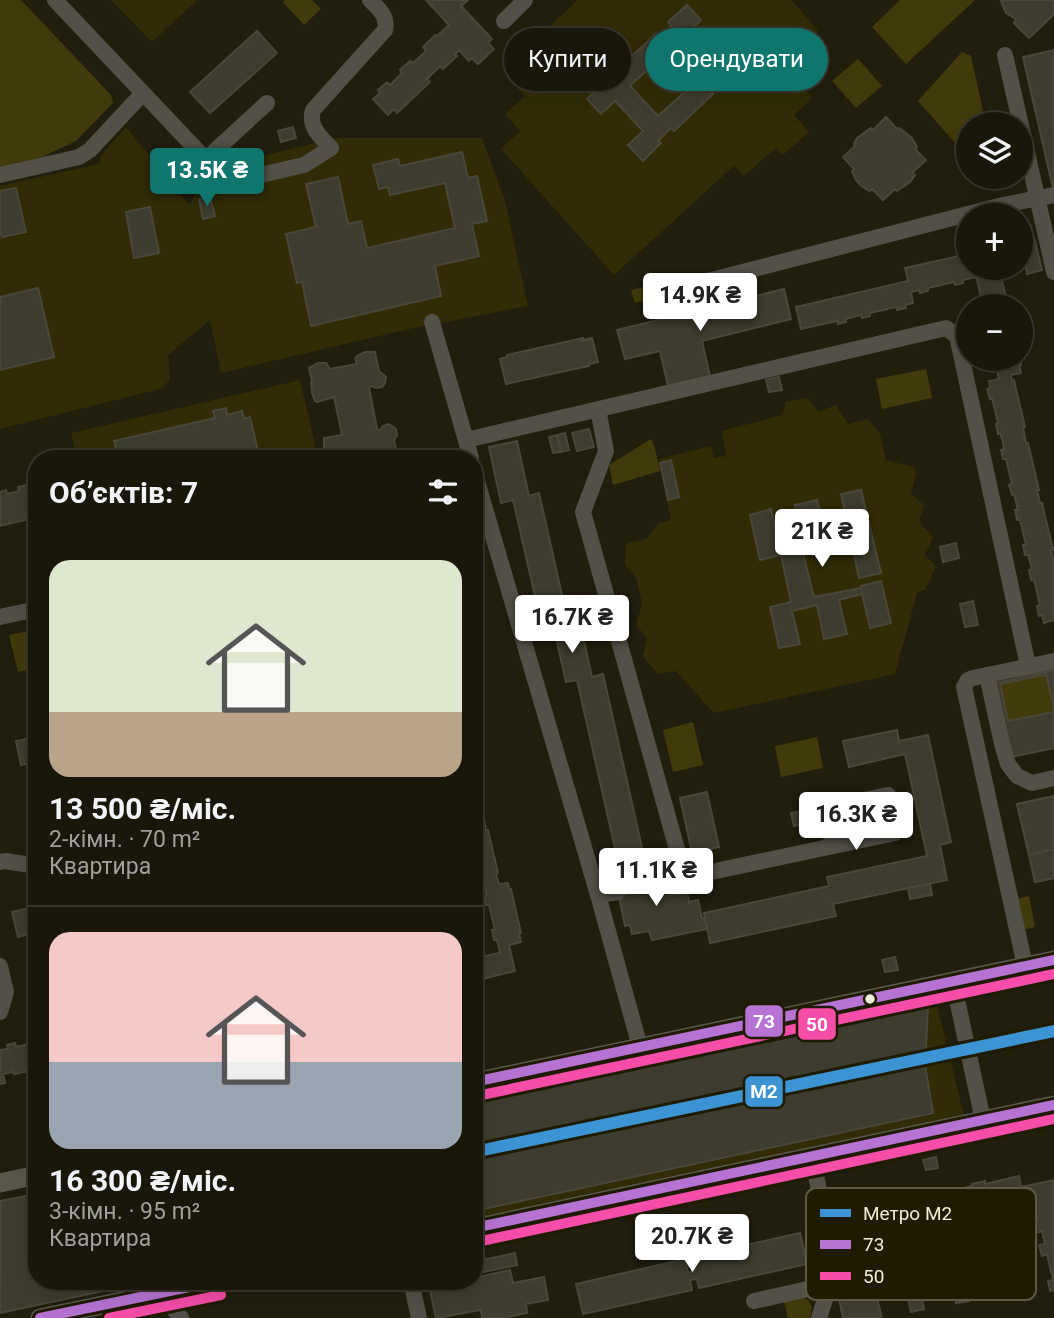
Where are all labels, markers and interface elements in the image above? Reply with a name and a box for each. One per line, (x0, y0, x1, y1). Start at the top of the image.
chip: Купити (504, 28, 631, 91)
chip: Орендувати (645, 28, 828, 91)
map controls (956, 112, 1033, 371)
button: layers (956, 112, 1033, 189)
pin: 13.5K ₴ (142, 148, 272, 208)
text: 13.5K ₴ (166, 157, 248, 184)
button: + (956, 203, 1033, 280)
pin: 14.9K ₴ (635, 274, 765, 333)
text: 14.9K ₴ (659, 282, 741, 309)
button: − (956, 294, 1033, 371)
icon: filters (424, 473, 462, 511)
text: Об’єктів: 7 (49, 475, 198, 510)
pin: 21K ₴ (773, 510, 871, 569)
text: 21K ₴ (791, 518, 853, 545)
pin: 16.7K ₴ (507, 596, 637, 655)
text: 16.7K ₴ (531, 604, 613, 631)
icon: home (193, 605, 319, 731)
text: 13 500 ₴/міс. (49, 791, 236, 826)
pin: 16.3K ₴ (791, 792, 921, 852)
text: 16.3K ₴ (815, 801, 897, 828)
text: 2-кімн. · 70 m² (49, 826, 200, 853)
pin: 11.1K ₴ (591, 848, 721, 908)
text: Квартира (49, 853, 151, 880)
text: 11.1K ₴ (615, 857, 697, 884)
icon: home (193, 977, 319, 1103)
unlabelled marker (863, 992, 877, 1006)
line badge: 73 (744, 1004, 784, 1038)
line badge: 50 (797, 1007, 837, 1041)
text: 73 (753, 1010, 775, 1033)
text: 50 (806, 1013, 828, 1036)
line badge: M2 (744, 1075, 784, 1108)
text: M2 (750, 1080, 778, 1103)
text: 16 300 ₴/міс. (49, 1163, 236, 1198)
legend (806, 1188, 1036, 1300)
text: 3-кімн. · 95 m² (49, 1198, 200, 1225)
text: Метро M2 (863, 1202, 952, 1225)
pin: 20.7K ₴ (627, 1214, 757, 1274)
text: 20.7K ₴ (651, 1223, 733, 1250)
text: Квартира (49, 1225, 151, 1252)
text: 73 (863, 1233, 884, 1256)
text: 50 (863, 1265, 884, 1288)

